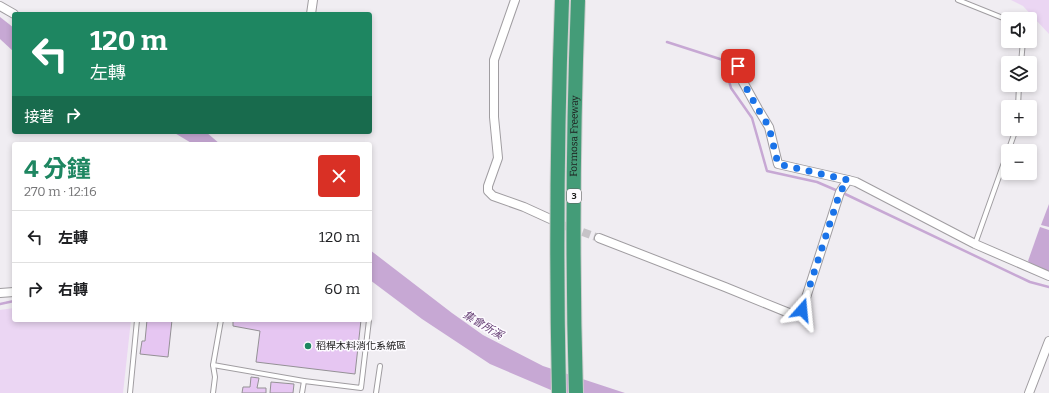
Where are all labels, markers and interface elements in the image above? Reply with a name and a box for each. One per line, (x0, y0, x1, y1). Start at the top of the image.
map controls (1001, 12, 1037, 180)
button: sound (1001, 12, 1037, 48)
text: 120 m (90, 24, 167, 57)
icon: left (24, 28, 76, 80)
pin (721, 49, 755, 83)
icon: arrive (727, 55, 749, 77)
button: layers (1001, 56, 1037, 92)
text: 左轉 (90, 62, 126, 84)
street label: Formosa Freeway (568, 94, 581, 177)
button: + (1001, 100, 1037, 136)
icon: right (62, 104, 84, 126)
text: 接著 (24, 108, 54, 126)
button: − (1001, 144, 1037, 180)
text: 4 分鐘 (24, 155, 91, 183)
button: close (318, 155, 360, 197)
text: 270 m · 12:16 (24, 184, 97, 199)
road number: 3 (567, 189, 581, 203)
icon: left (24, 226, 46, 248)
text: 120 m (319, 228, 360, 246)
text: 左轉 (58, 229, 88, 247)
icon: right (24, 278, 46, 300)
text: 60 m (324, 280, 360, 298)
text: 右轉 (58, 281, 88, 299)
position arrow (781, 289, 823, 331)
water label: 集會所溪 (461, 308, 507, 343)
place label: 稻桿木料消化系統區 (316, 340, 406, 352)
marker: 稻桿木料消化系統區 (303, 341, 313, 351)

